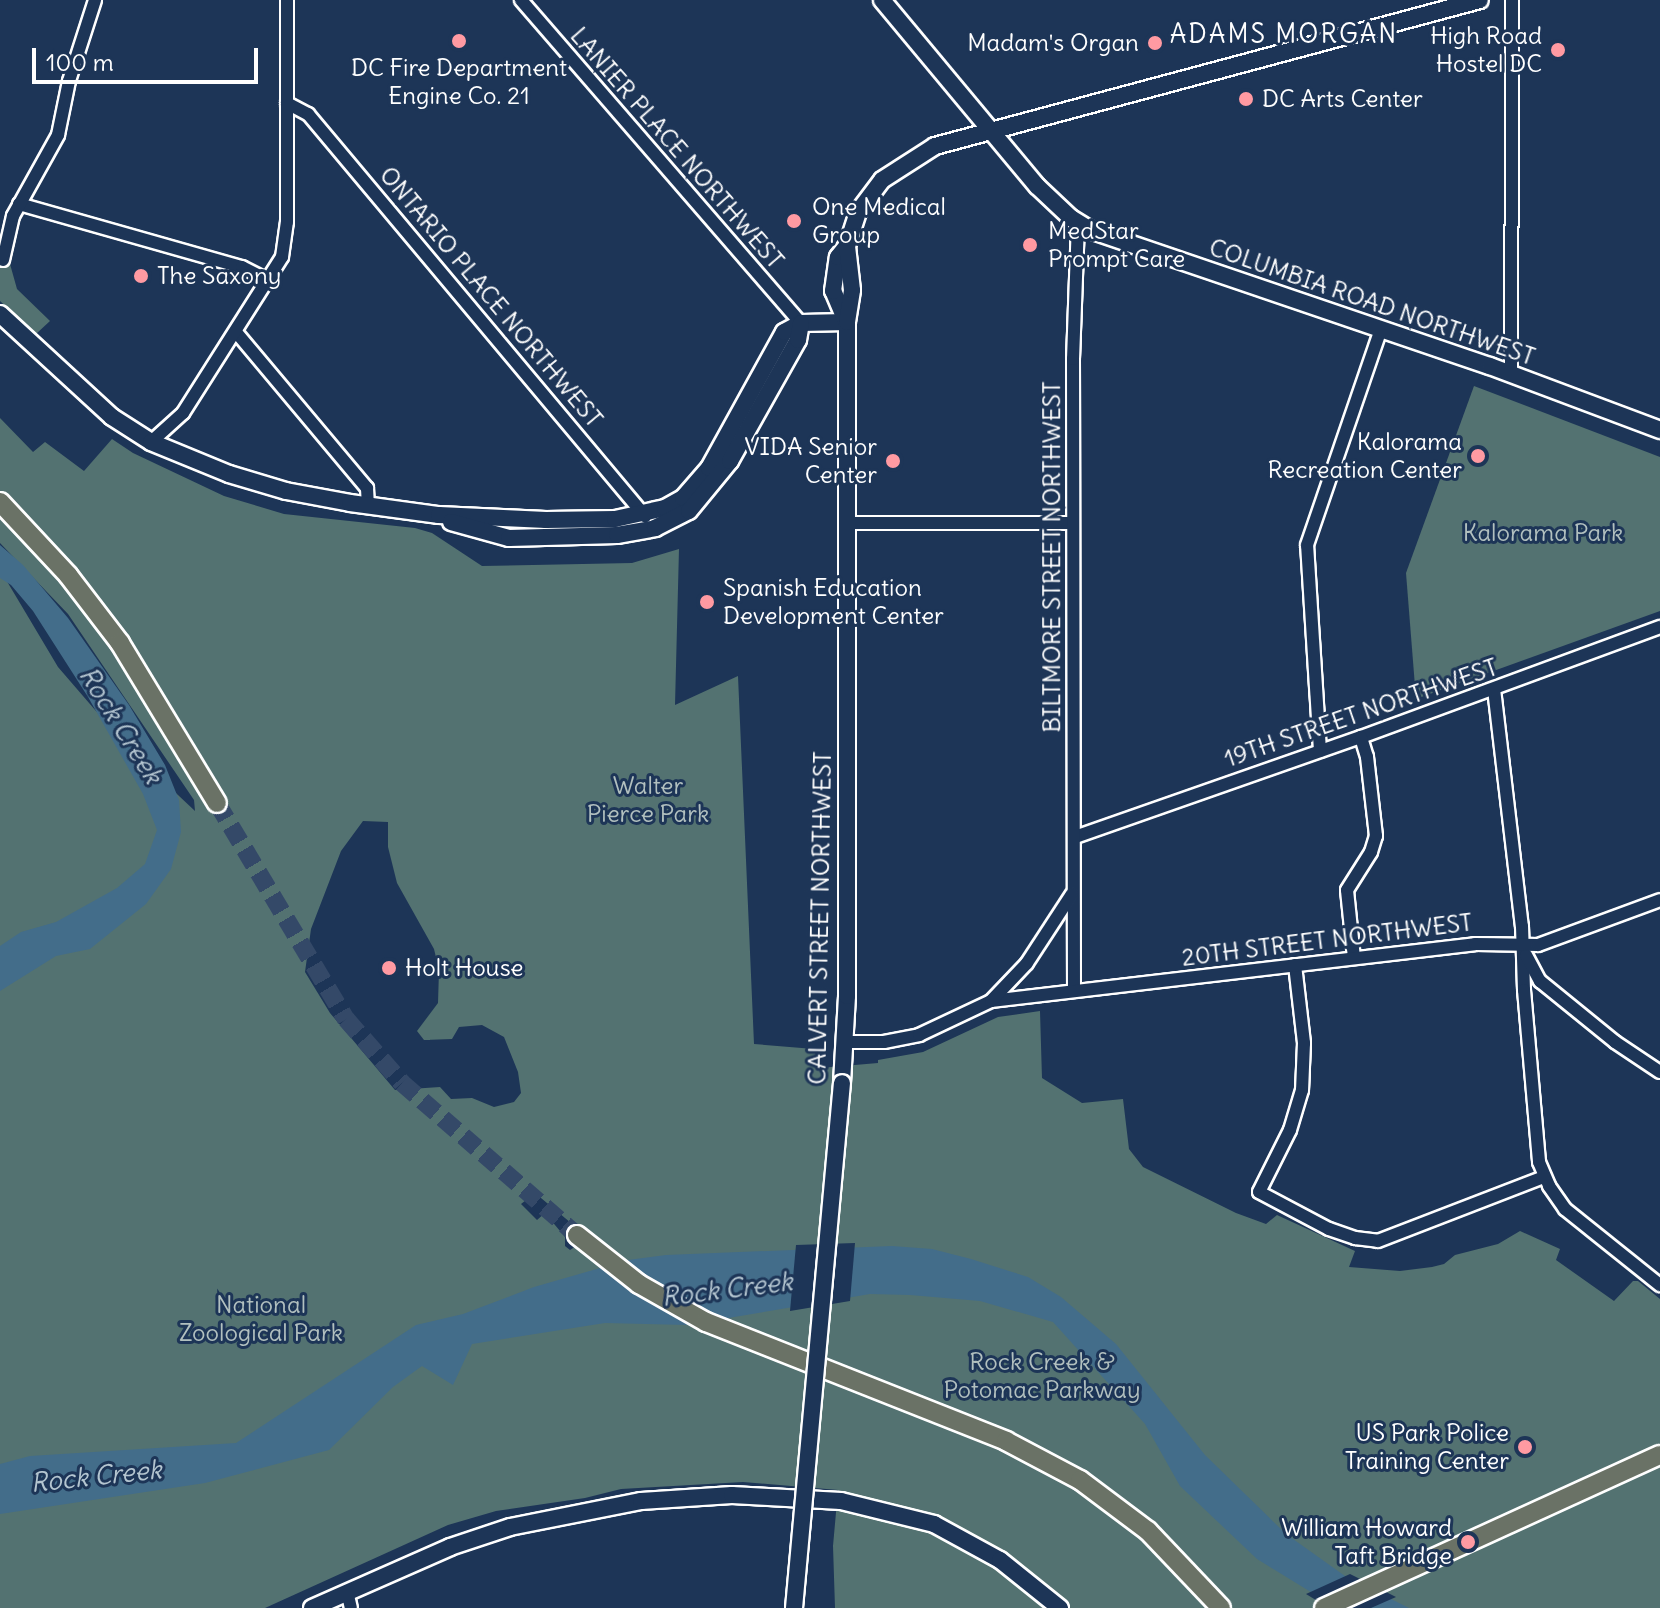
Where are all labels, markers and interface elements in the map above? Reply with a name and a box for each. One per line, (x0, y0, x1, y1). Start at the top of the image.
district label: ADAMS MORGAN (1170, 18, 1398, 50)
street label: LANIER PLACE NORTHWEST (564, 21, 790, 275)
place label: High Road Hostel DC (1430, 22, 1542, 78)
place label: Madam's Organ (967, 29, 1139, 57)
scale bar (36, 32, 262, 82)
marker: DC Fire Department Engine Co. 21 (450, 32, 468, 50)
marker: Madam's Organ (1146, 34, 1164, 52)
marker: High Road Hostel DC (1549, 41, 1567, 59)
text: 100 m (46, 47, 114, 77)
place label: DC Fire Department Engine Co. 21 (351, 54, 567, 110)
place label: DC Arts Center (1262, 85, 1423, 113)
marker: DC Arts Center (1237, 90, 1255, 108)
street label: ONTARIO PLACE NORTHWEST (373, 161, 609, 433)
place label: One Medical Group (812, 193, 946, 249)
marker: One Medical Group (783, 210, 805, 232)
place label: MedStar Prompt Care (1048, 217, 1185, 273)
street label: COLUMBIA ROAD NORTHWEST (1205, 233, 1539, 371)
marker: MedStar Prompt Care (1019, 234, 1041, 256)
place label: The Saxony (157, 262, 281, 290)
marker: The Saxony (132, 267, 150, 285)
street label: BILTMORE STREET NORTHWEST (1038, 381, 1066, 733)
place label: Kalorama Recreation Center (1267, 428, 1462, 484)
place label: VIDA Senior Center (745, 433, 877, 489)
marker: Kalorama Recreation Center (1469, 447, 1487, 465)
marker: VIDA Senior Center (884, 452, 902, 470)
park label: Kalorama Park (1463, 519, 1623, 547)
place label: Spanish Education Development Center (723, 574, 944, 630)
marker: Spanish Education Development Center (698, 593, 716, 611)
street label: 19TH STREET NORTHWEST (1221, 653, 1501, 773)
water label: Rock Creek (73, 661, 169, 789)
street label: CALVERT STREET NORTHWEST (803, 751, 837, 1085)
park label: Walter Pierce Park (587, 772, 709, 828)
street label: 20TH STREET NORTHWEST (1180, 908, 1474, 972)
place label: Holt House (405, 954, 523, 982)
marker: Holt House (380, 959, 398, 977)
water label: Rock Creek (660, 1265, 794, 1313)
park label: National Zoological Park (179, 1291, 343, 1347)
park label: Rock Creek & Potomac Parkway (943, 1348, 1141, 1404)
place label: US Park Police Training Center (1345, 1419, 1509, 1475)
marker: US Park Police Training Center (1516, 1438, 1534, 1456)
water label: Rock Creek (29, 1454, 163, 1498)
place label: William Howard Taft Bridge (1281, 1514, 1452, 1570)
marker: William Howard Taft Bridge (1459, 1533, 1477, 1551)

